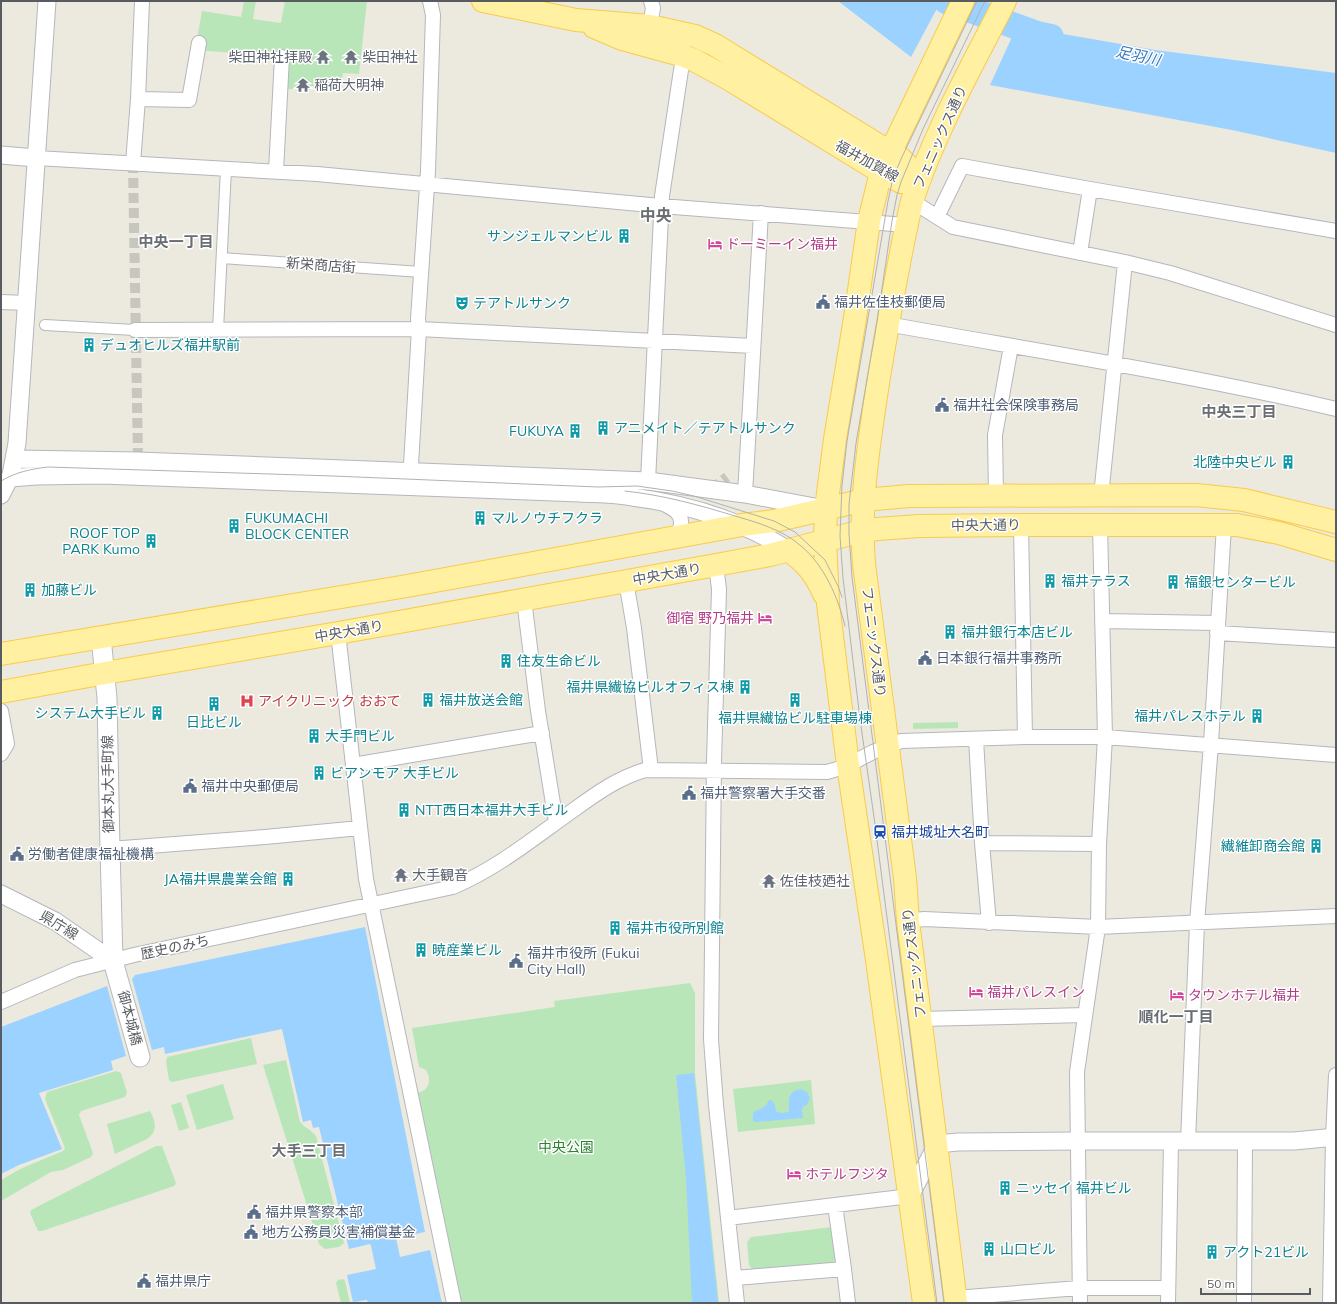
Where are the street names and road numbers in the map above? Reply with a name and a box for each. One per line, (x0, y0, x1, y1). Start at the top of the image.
street label: フェニックス通り (909, 82, 971, 192)
street label: 福井加賀線 (832, 136, 902, 186)
street label: 新栄商店街 (285, 254, 357, 276)
street label: 中央大通り (951, 515, 1021, 535)
street label: 中央大通り (631, 559, 703, 589)
street label: フェニックス通り (858, 586, 890, 698)
street label: 中央大通り (313, 616, 385, 646)
street label: 御本丸大手町線 (98, 735, 118, 833)
street label: 県庁線 (36, 906, 82, 944)
street label: フェニックス通り (898, 907, 930, 1019)
street label: 歴史のみち (139, 931, 211, 963)
street label: 御本城橋 (114, 989, 146, 1047)

